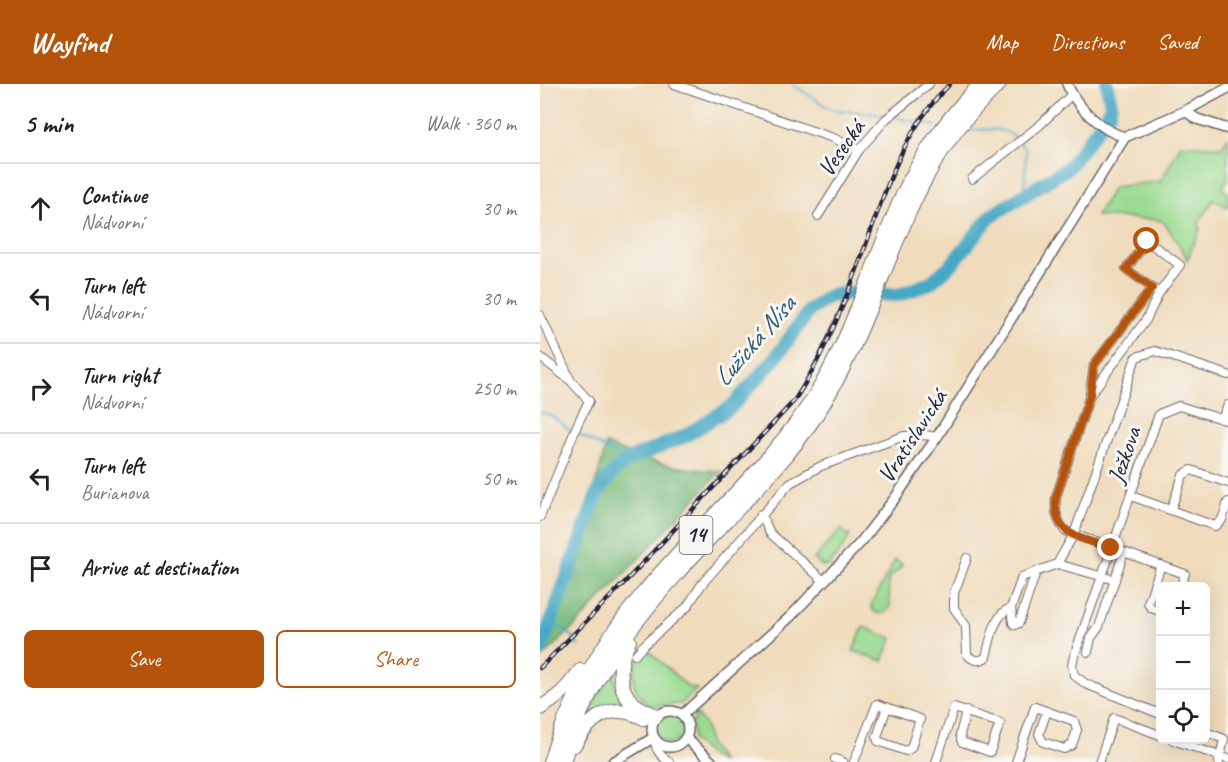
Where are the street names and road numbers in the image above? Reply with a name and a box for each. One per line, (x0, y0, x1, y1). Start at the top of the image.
street label: Vesecká (811, 112, 873, 182)
street label: Vratislavická (871, 382, 955, 488)
street label: Ježkova (1100, 422, 1148, 488)
road number: 14 (680, 516, 712, 554)

